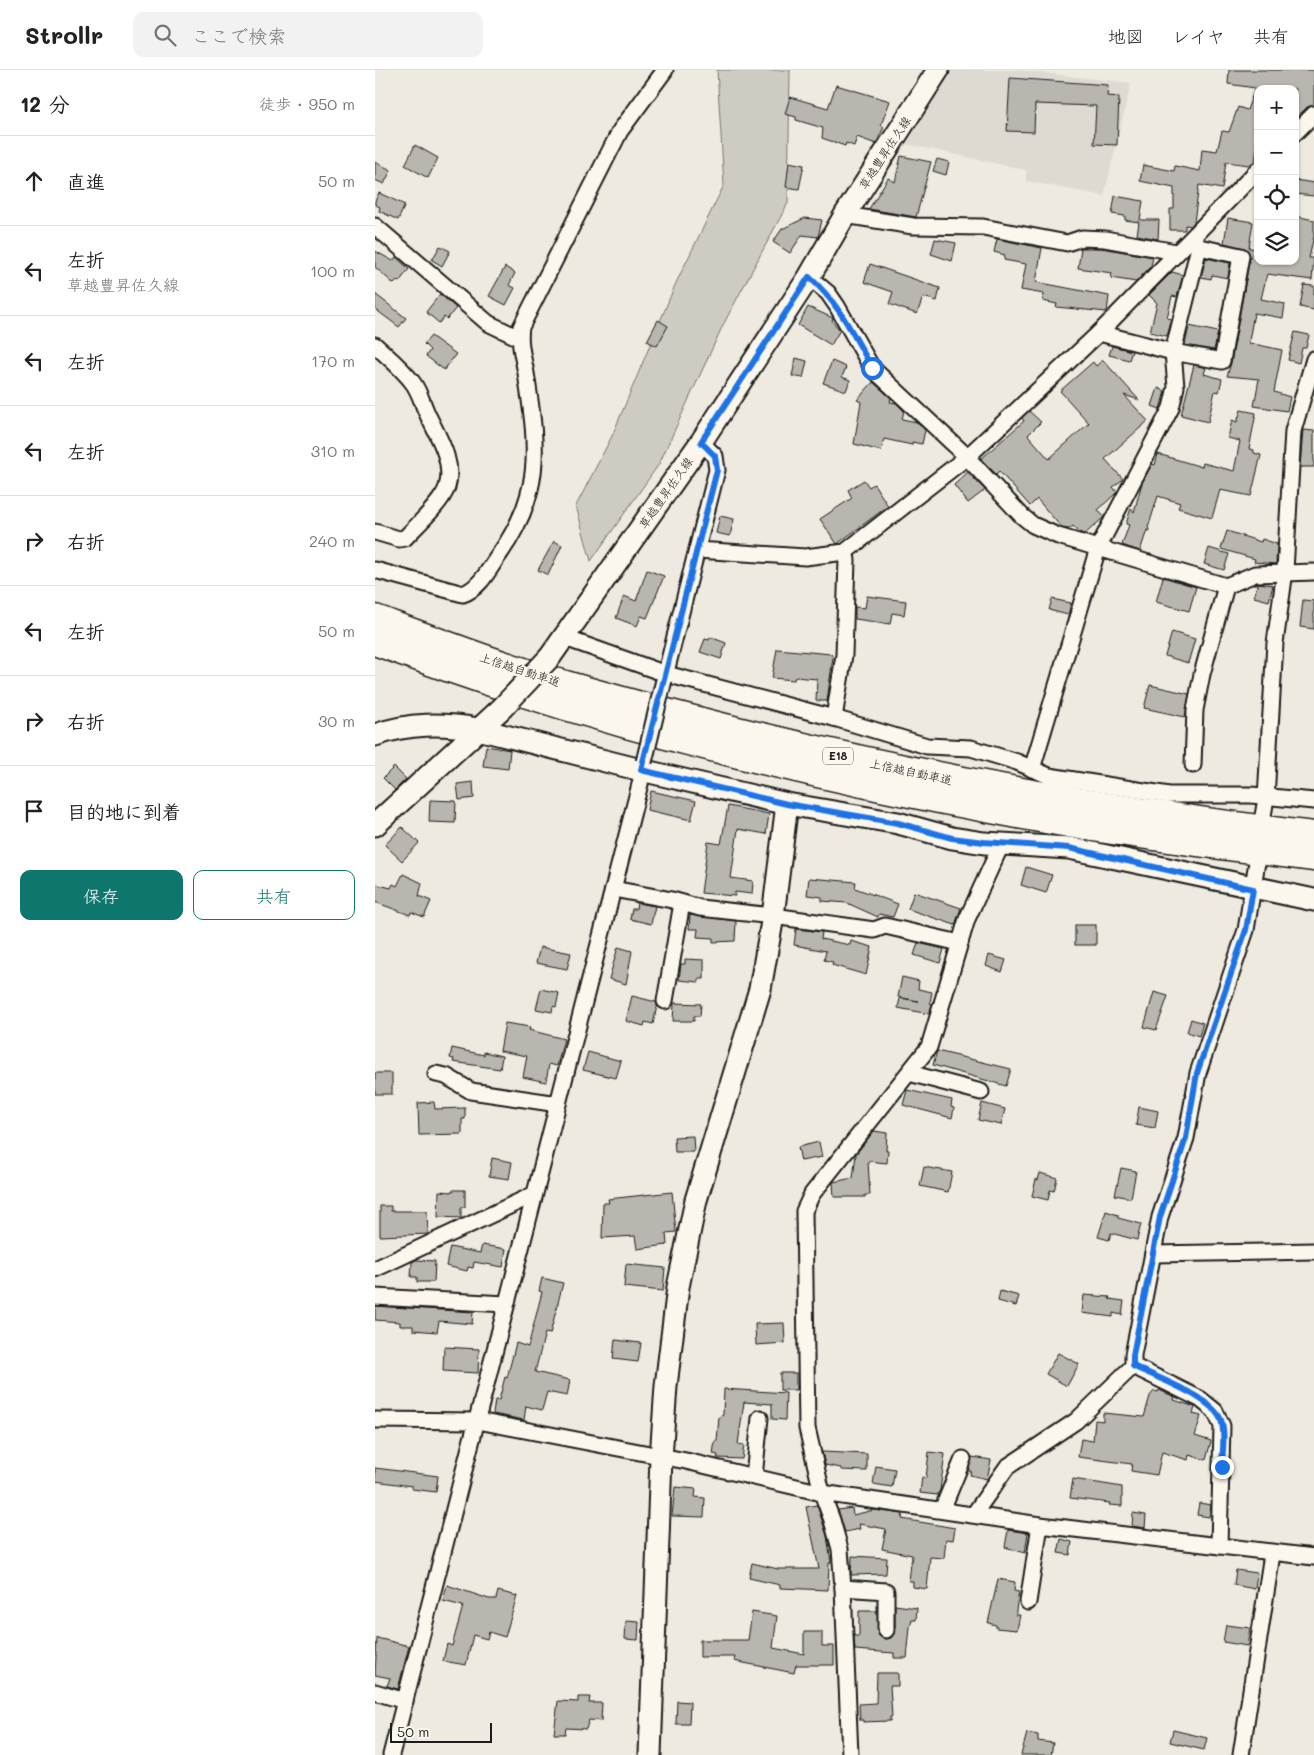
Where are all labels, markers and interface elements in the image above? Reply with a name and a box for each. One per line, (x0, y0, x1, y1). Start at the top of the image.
search box (133, 12, 483, 57)
text: Strollr (25, 19, 103, 50)
icon: search (151, 21, 179, 49)
text: ここで検索 (191, 23, 286, 48)
text: 地図 (1108, 24, 1144, 48)
text: レイヤ (1172, 24, 1225, 48)
text: 共有 (1253, 24, 1289, 48)
map controls (1254, 85, 1299, 265)
button: + (1254, 85, 1299, 130)
text: 12 分 (20, 90, 70, 117)
text: 徒歩 · 950 m (259, 93, 355, 114)
street label: 草越豊昇佐久線 (855, 113, 914, 192)
button: − (1254, 130, 1299, 175)
icon: ahead (20, 167, 48, 195)
text: 直進 (67, 169, 105, 194)
text: 50 m (318, 170, 355, 191)
button: locate (1254, 175, 1299, 220)
button: layers (1254, 220, 1299, 265)
text: 左折 (67, 247, 105, 272)
icon: left (20, 257, 48, 285)
text: 100 m (310, 260, 355, 281)
text: 草越豊昇佐久線 (67, 274, 179, 295)
icon: left (20, 347, 48, 375)
text: 左折 (67, 349, 105, 374)
text: 170 m (311, 350, 355, 371)
route start (861, 357, 884, 380)
icon: left (20, 437, 48, 465)
text: 左折 (67, 439, 105, 464)
text: 310 m (311, 440, 355, 461)
street label: 草越豊昇佐久線 (635, 453, 696, 531)
icon: right (20, 527, 48, 555)
text: 右折 (67, 529, 105, 554)
text: 240 m (309, 530, 355, 551)
icon: left (20, 617, 48, 645)
text: 左折 (67, 619, 105, 644)
text: 50 m (318, 620, 355, 641)
street label: 上信越自動車道 (478, 648, 563, 690)
icon: right (20, 707, 48, 735)
text: 右折 (67, 709, 105, 734)
text: 30 m (318, 710, 355, 731)
road number: E18 (823, 748, 853, 764)
street label: 上信越自動車道 (868, 754, 954, 788)
icon: arrive (20, 797, 48, 825)
text: 目的地に到着 (67, 799, 181, 824)
button: 保存 (20, 870, 183, 920)
button: 共有 (193, 870, 355, 920)
route end (1211, 1456, 1234, 1479)
scale bar (390, 1720, 493, 1743)
text: 50 m (397, 1722, 429, 1741)

